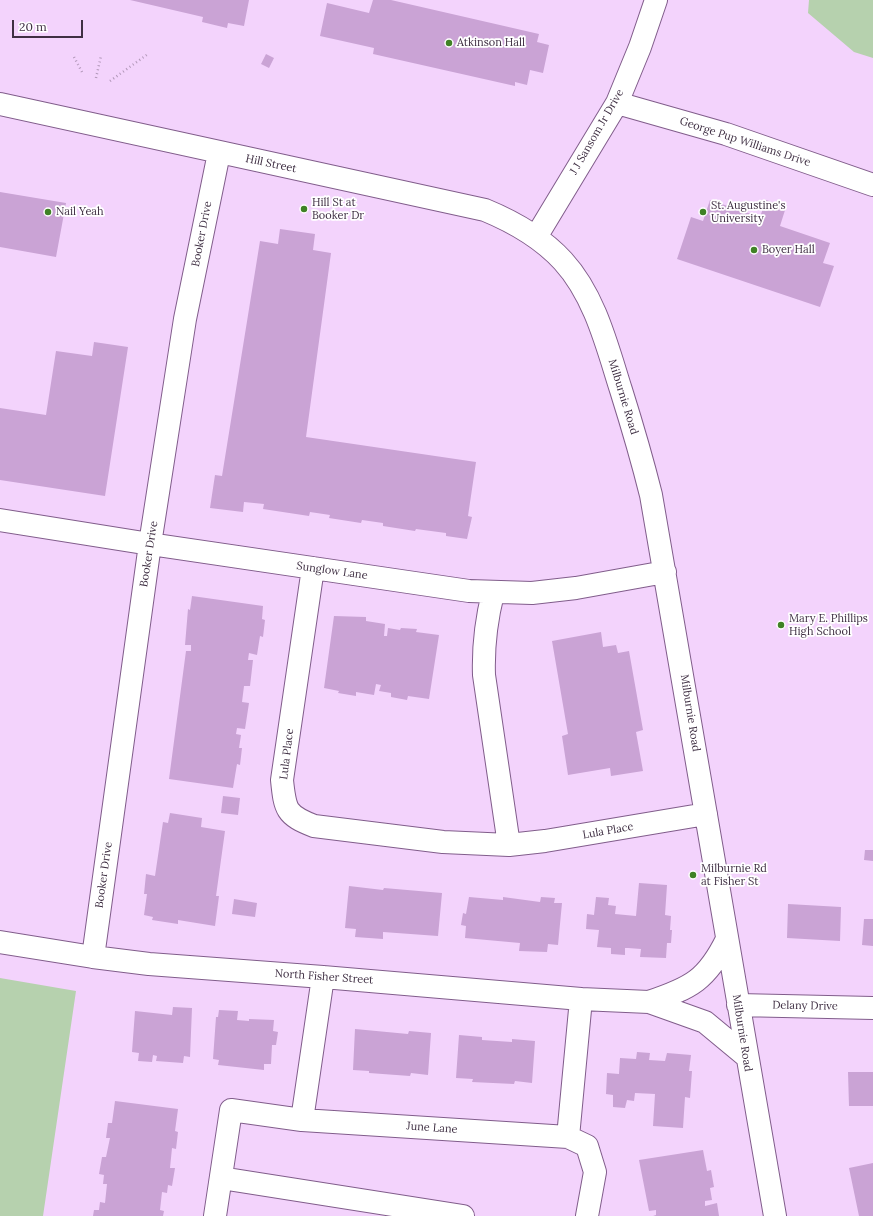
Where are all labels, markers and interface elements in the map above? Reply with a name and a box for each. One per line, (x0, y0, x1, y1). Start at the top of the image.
scale bar (14, 12, 85, 38)
text: 20 m (19, 19, 47, 34)
place label: Atkinson Hall (457, 36, 525, 50)
marker: Atkinson Hall (444, 38, 454, 48)
street label: J J Sansom Jr Drive (567, 87, 627, 177)
street label: George Pup Williams Drive (678, 115, 812, 169)
street label: Hill Street (244, 152, 298, 176)
place label: Hill St at Booker Dr (312, 196, 364, 222)
place label: St. Augustine's University (711, 199, 786, 225)
street label: Booker Drive (189, 200, 215, 268)
marker: Hill St at Booker Dr (299, 204, 309, 214)
place label: Nail Yeah (56, 205, 104, 219)
marker: Nail Yeah (43, 207, 53, 217)
marker: St. Augustine's University (698, 207, 708, 217)
place label: Boyer Hall (762, 243, 815, 257)
marker: Boyer Hall (749, 245, 759, 255)
street label: Milburnie Road (605, 358, 641, 436)
street label: Booker Drive (137, 520, 161, 588)
street label: Sunglow Lane (296, 559, 368, 583)
place label: Mary E. Phillips High School (789, 612, 868, 638)
marker: Mary E. Phillips High School (776, 620, 786, 630)
street label: Milburnie Road (677, 673, 703, 753)
street label: Lula Place (277, 728, 297, 780)
street label: Lula Place (581, 820, 635, 842)
street label: Booker Drive (93, 841, 115, 909)
place label: Milburnie Rd at Fisher St (701, 862, 767, 888)
marker: Milburnie Rd at Fisher St (688, 870, 698, 880)
street label: North Fisher Street (274, 967, 374, 987)
street label: Milburnie Road (729, 993, 755, 1073)
street label: Delany Drive (772, 999, 838, 1013)
street label: June Lane (406, 1120, 458, 1136)

